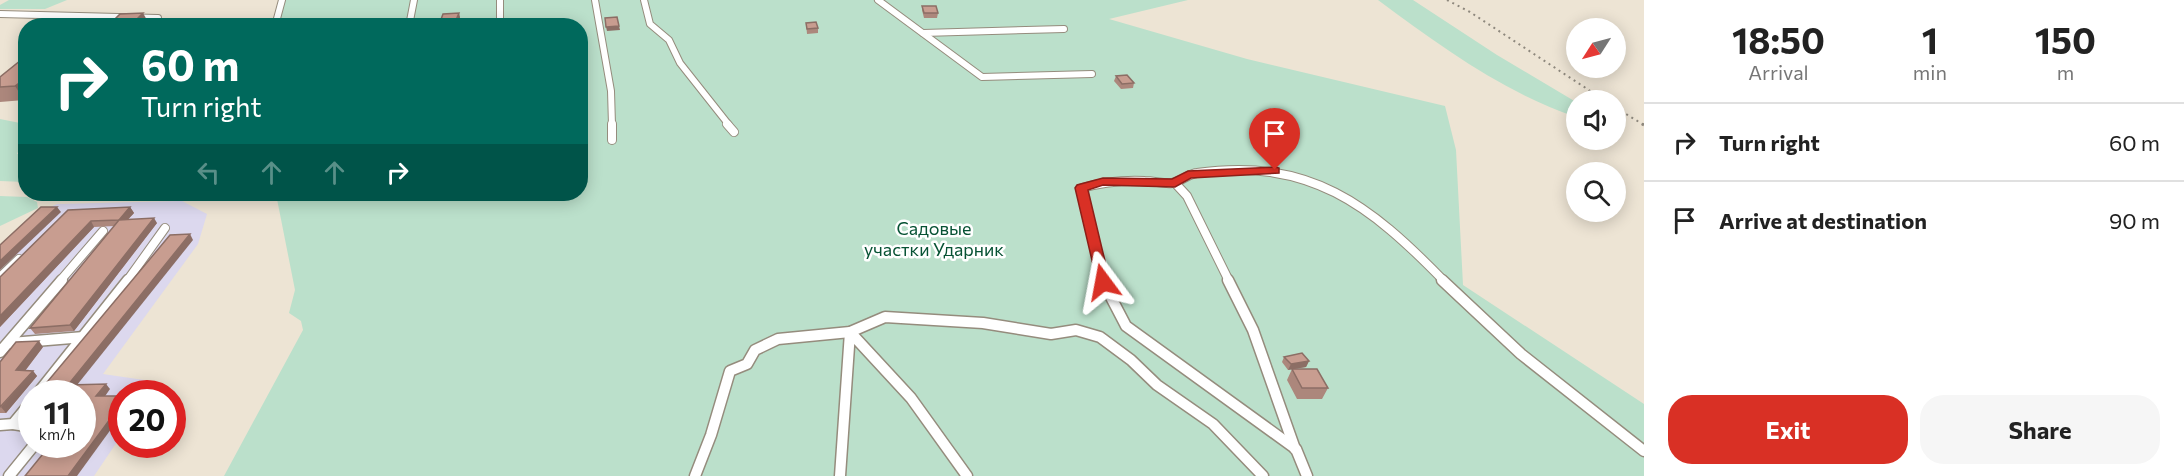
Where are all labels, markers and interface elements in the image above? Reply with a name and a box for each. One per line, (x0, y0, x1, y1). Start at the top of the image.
text: 18:50 (1732, 17, 1825, 61)
text: 1 (1922, 17, 1938, 61)
text: 150 (2035, 17, 2096, 61)
north arrow (1566, 18, 1626, 78)
map controls (1566, 18, 1626, 222)
text: 60 m (141, 38, 240, 90)
icon: right (42, 42, 120, 120)
text: Arrival (1748, 60, 1809, 84)
text: min (1913, 60, 1947, 84)
text: m (2057, 60, 2074, 84)
text: Turn right (141, 90, 261, 123)
button: sound (1566, 90, 1626, 150)
pin (1249, 108, 1300, 170)
icon: arrive (1258, 117, 1291, 150)
icon: right (1668, 126, 1701, 159)
text: Turn right (1719, 129, 1820, 156)
text: 60 m (2109, 129, 2160, 156)
icon: left (192, 156, 225, 189)
icon: ahead (255, 156, 288, 189)
icon: ahead (318, 156, 351, 189)
icon: right (381, 156, 414, 189)
button: search (1566, 162, 1626, 222)
icon: arrive (1668, 204, 1701, 237)
text: Arrive at destination (1719, 207, 1927, 234)
text: 90 m (2109, 207, 2160, 234)
park label: Садовые участки Ударник (864, 217, 1004, 260)
position arrow (1071, 250, 1135, 314)
speed limit sign: 20 (108, 380, 186, 458)
text: 11 (43, 393, 71, 430)
button: Exit (1668, 395, 1908, 464)
button: Share (1920, 395, 2160, 464)
text: km/h (39, 425, 75, 443)

